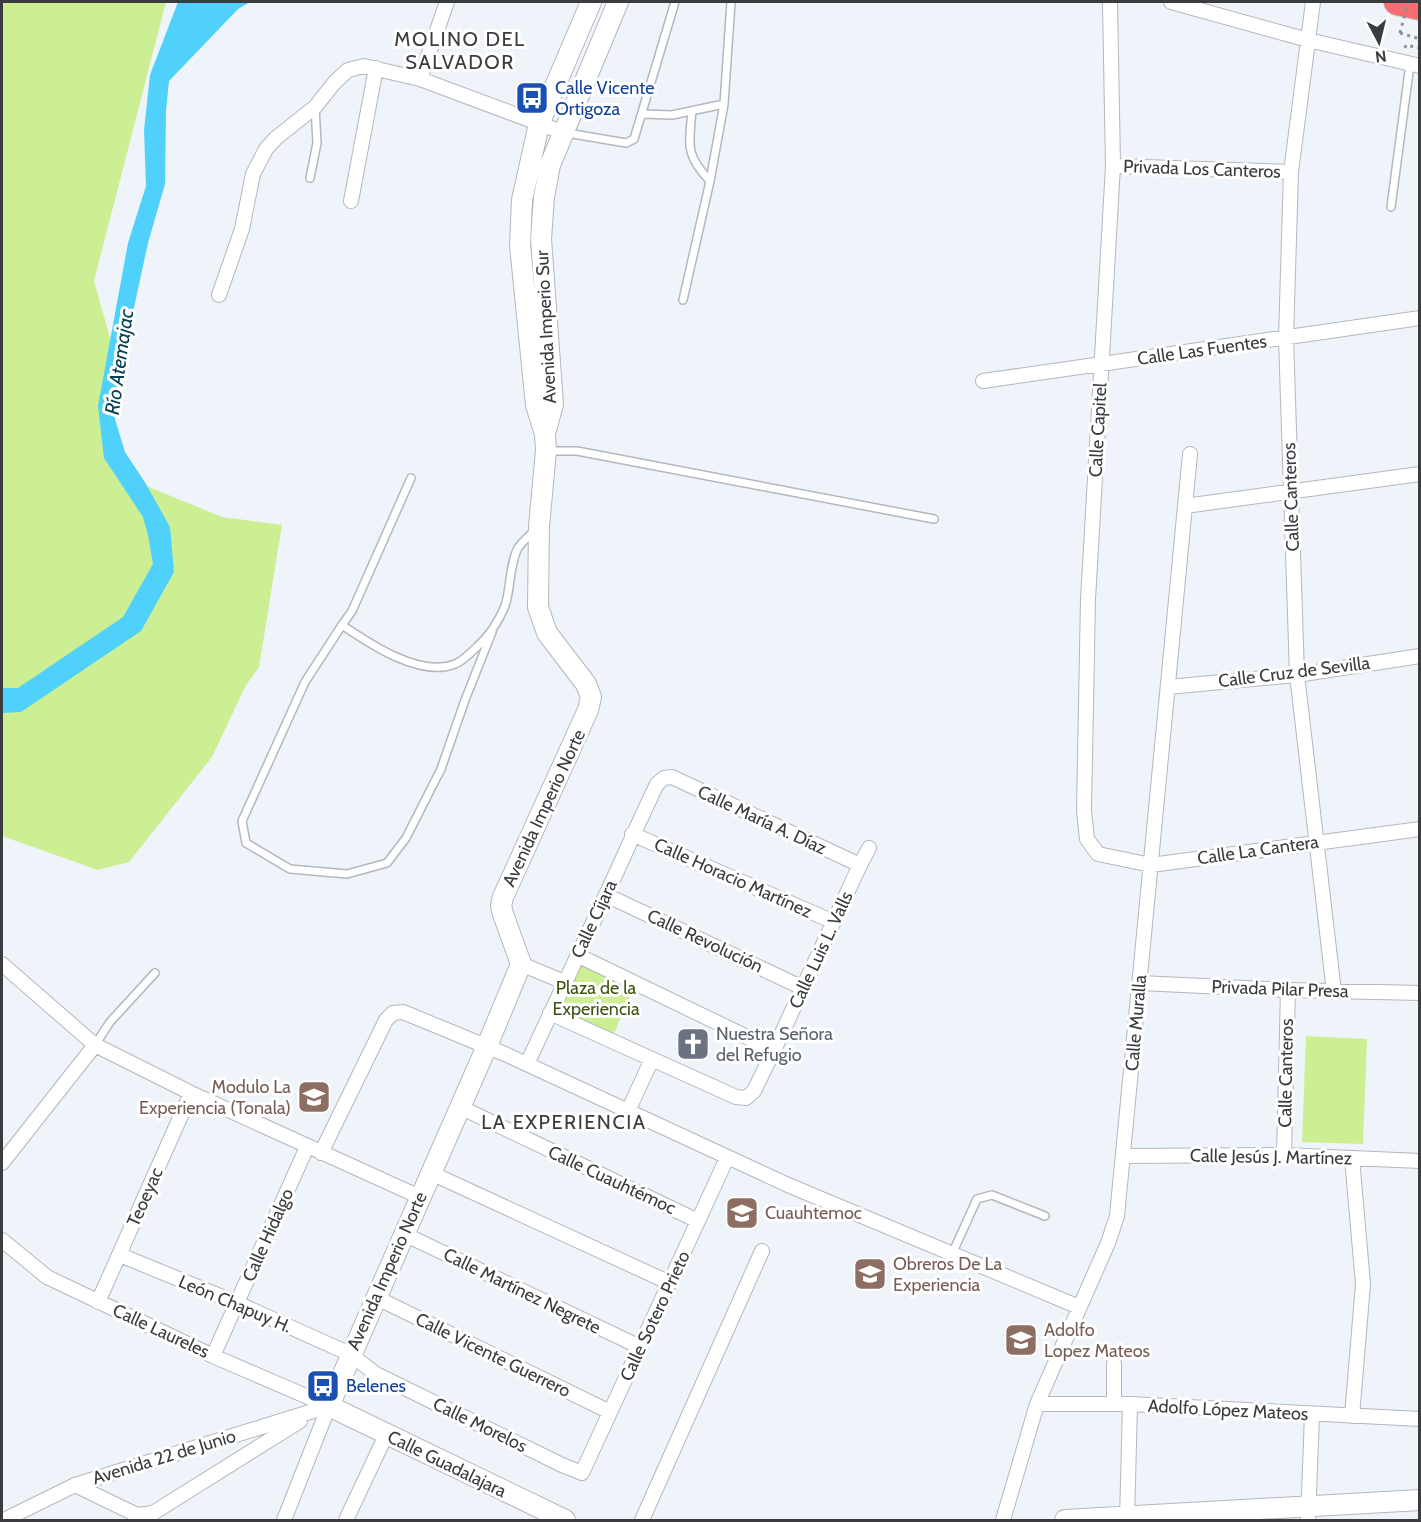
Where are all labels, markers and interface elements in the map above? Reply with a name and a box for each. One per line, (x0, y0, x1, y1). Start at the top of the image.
north arrow (1349, 12, 1409, 72)
district label: MOLINO DEL SALVADOR (394, 27, 526, 74)
text: N (1374, 46, 1388, 67)
place label: Calle Vicente Ortigoza (555, 77, 654, 120)
bus stop icon: Calle Vicente Ortigoza (514, 80, 550, 116)
street label: Privada Los Canteros (1123, 155, 1281, 183)
street label: Avenida Imperio Sur (531, 250, 561, 404)
water label: Río Atemajac (100, 307, 138, 416)
street label: Calle Las Fuentes (1136, 330, 1268, 370)
street label: Calle Capitel (1085, 382, 1111, 478)
street label: Calle Canteros (1278, 442, 1304, 552)
street label: Calle Cruz de Sevilla (1217, 652, 1371, 692)
street label: Avenida Imperio Norte (498, 726, 590, 890)
street label: Calle María A. Díaz (694, 781, 830, 860)
street label: Calle La Cantera (1196, 831, 1320, 869)
street label: Calle Horacio Martínez (651, 833, 816, 923)
street label: Calle Cíjara (566, 876, 622, 962)
street label: Calle Luis L. Valls (784, 888, 858, 1012)
street label: Calle Revolución (644, 905, 766, 977)
street label: Calle Muralla (1121, 974, 1151, 1072)
street label: Privada Pilar Presa (1211, 976, 1349, 1002)
park label: Plaza de la Experiencia (552, 977, 640, 1020)
street label: Calle Canteros (1274, 1018, 1298, 1128)
place label: Nuestra Señora del Refugio (716, 1023, 833, 1066)
church icon: Nuestra Señora del Refugio (675, 1026, 711, 1062)
place label: Modulo La Experiencia (Tonala) (139, 1076, 291, 1119)
school or university icon: Modulo La Experiencia (Tonala) (296, 1079, 332, 1115)
district label: LA EXPERIENCIA (481, 1110, 647, 1134)
street label: Calle Cuauhtémoc (545, 1141, 679, 1219)
street label: Calle Jesús J. Martínez (1190, 1145, 1353, 1169)
street label: Teoeyac (122, 1164, 168, 1230)
street label: Calle Hidalgo (238, 1185, 298, 1285)
street label: Avenida Imperio Norte (342, 1188, 432, 1354)
school or university icon: Cuauhtemoc (724, 1195, 760, 1231)
place label: Cuauhtemoc (765, 1202, 862, 1224)
street label: Calle Martínez Negrete (440, 1243, 604, 1339)
street label: Calle Sotero Prieto (615, 1247, 695, 1385)
place label: Obreros De La Experiencia (893, 1253, 1003, 1296)
school or university icon: Obreros De La Experiencia (852, 1256, 888, 1292)
street label: León Chapuy H. (175, 1270, 295, 1338)
street label: Calle Laureles (109, 1299, 213, 1363)
street label: Calle Vicente Guerrero (412, 1308, 574, 1402)
place label: Adolfo Lopez Mateos (1044, 1319, 1150, 1362)
school or university icon: Adolfo Lopez Mateos (1003, 1322, 1039, 1358)
bus stop icon: Belenes (305, 1368, 341, 1404)
place label: Belenes (346, 1375, 406, 1397)
street label: Calle Morelos (429, 1393, 531, 1457)
street label: Adolfo López Mateos (1147, 1395, 1309, 1425)
street label: Avenida 22 de Junio (90, 1425, 238, 1489)
street label: Calle Guadalajara (384, 1426, 510, 1502)

